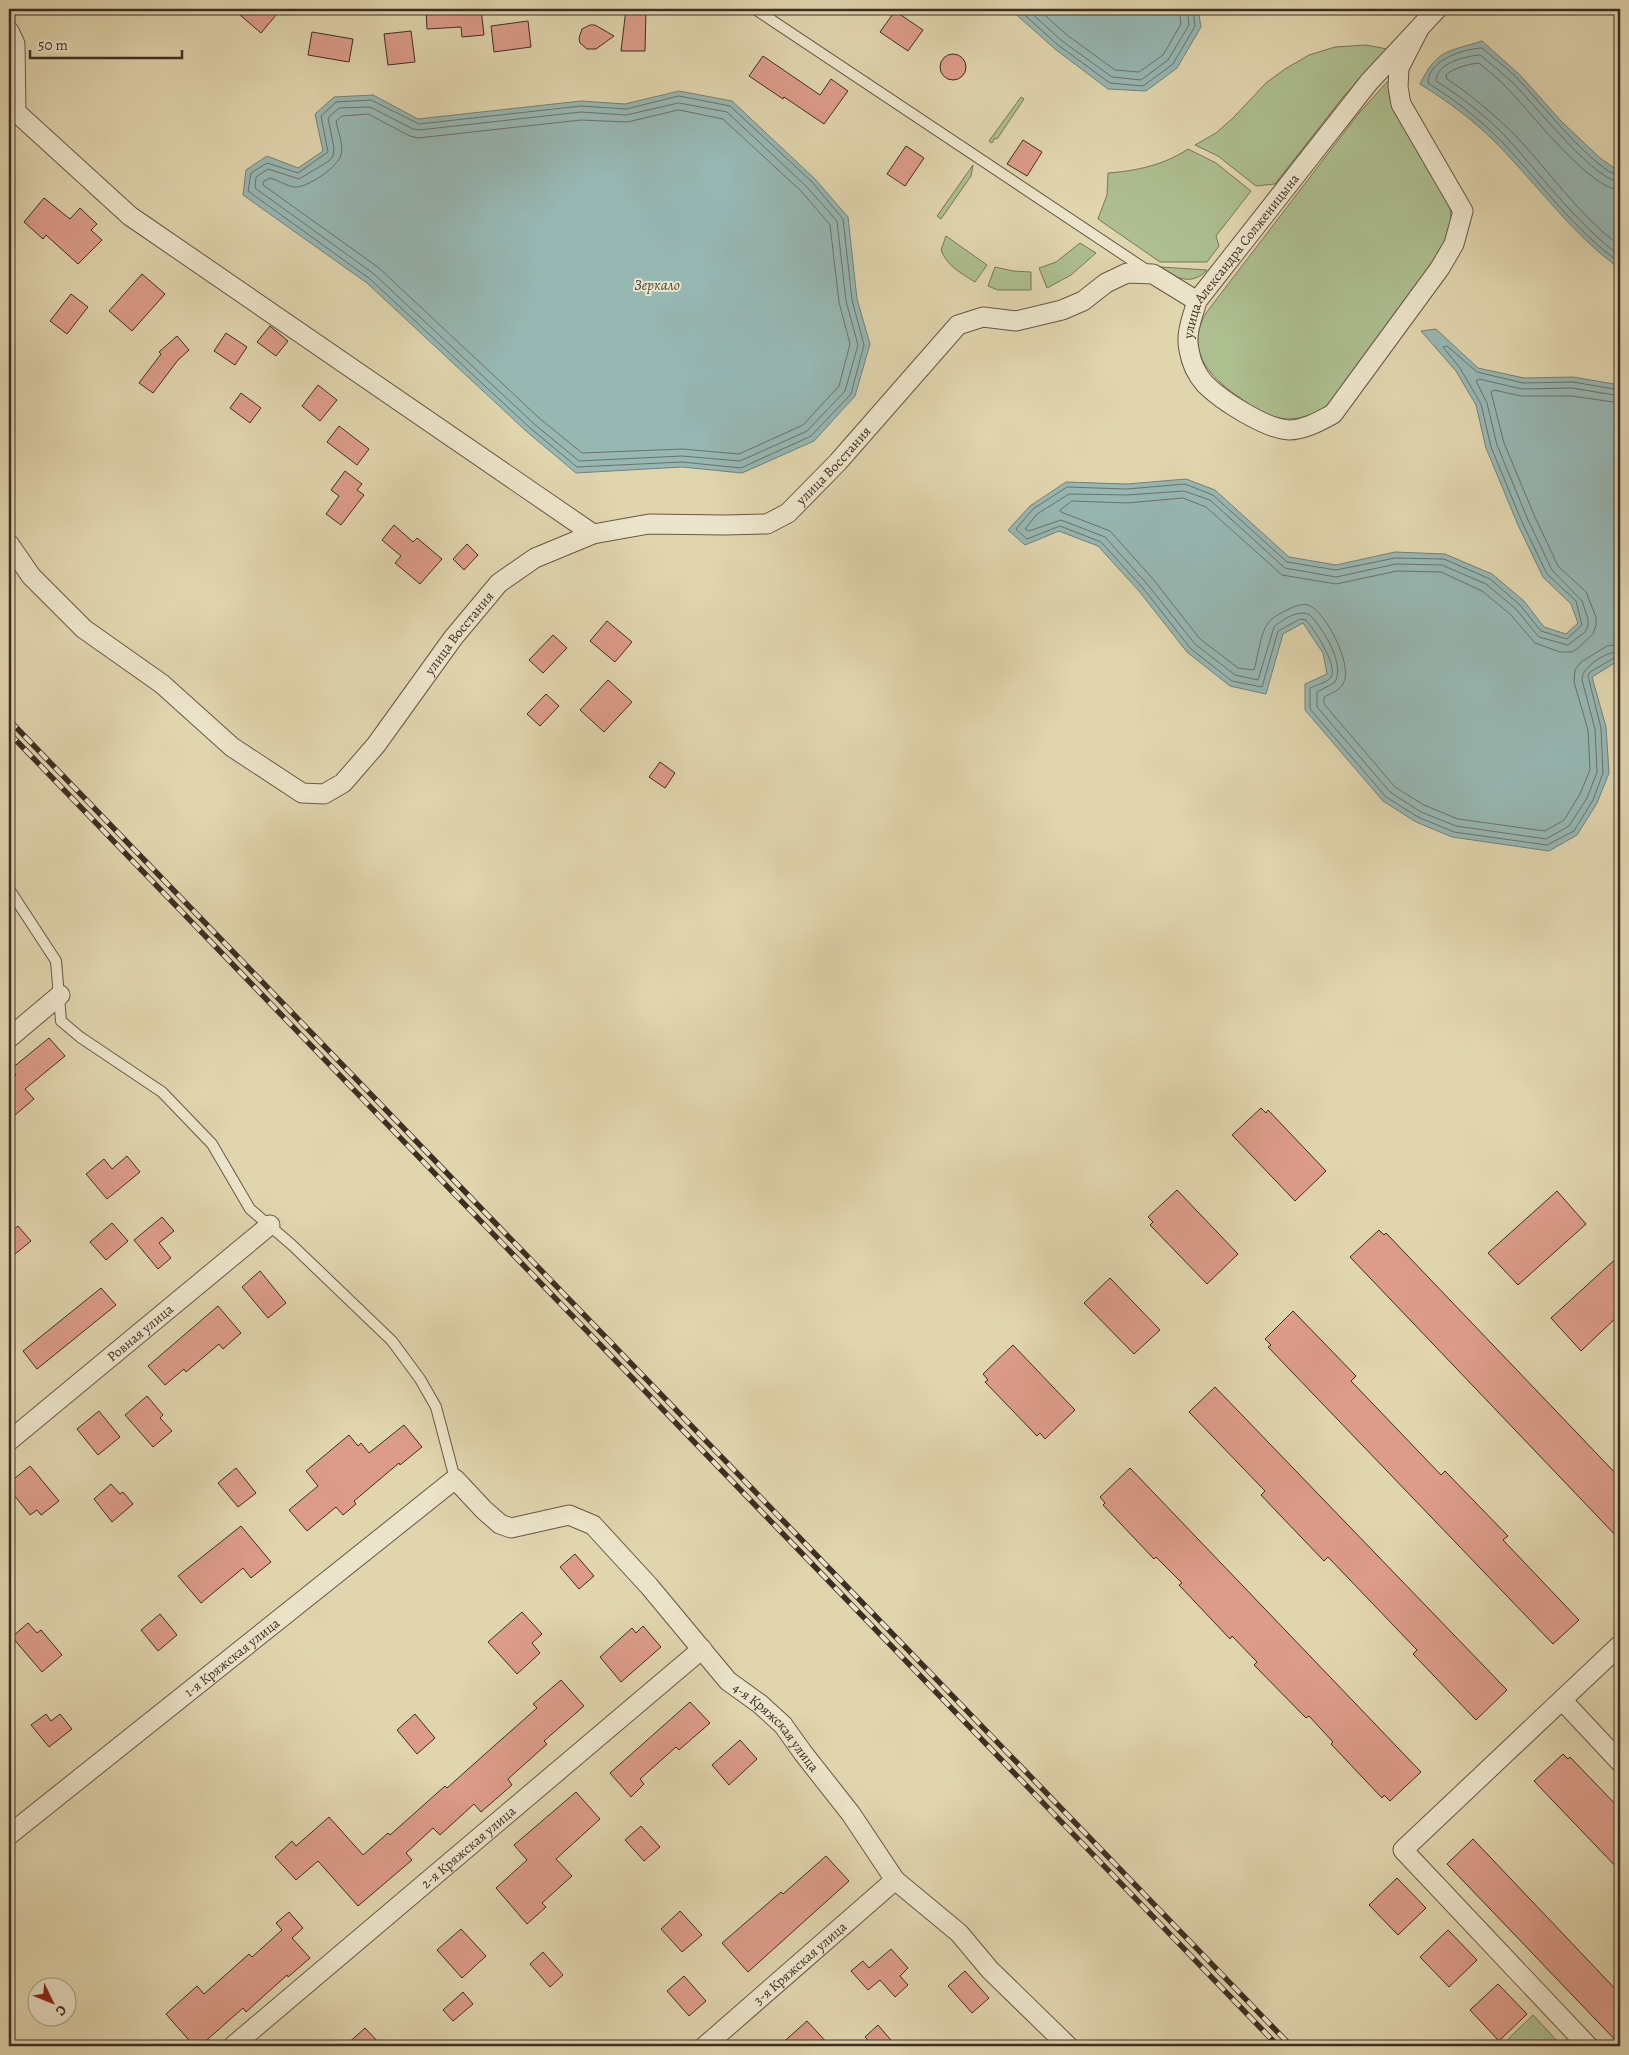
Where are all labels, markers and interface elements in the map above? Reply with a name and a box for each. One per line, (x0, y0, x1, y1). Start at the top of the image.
scale bar (30, 28, 182, 60)
text: 50 m (38, 35, 68, 55)
street label: улица Александра Солженицына (1178, 169, 1304, 340)
water label: Зеркало (634, 275, 680, 295)
street label: улица Восстания (791, 422, 875, 510)
street label: улица Восстания (420, 587, 498, 679)
street label: Ровная улица (103, 1299, 178, 1366)
street label: 1-я Кряжская улица (180, 1613, 284, 1701)
street label: 4-я Кряжская улица (729, 1678, 824, 1776)
street label: 2-я Кряжская улица (417, 1801, 520, 1893)
street label: 3-я Кряжская улица (749, 1917, 851, 2009)
north arrow (28, 1978, 78, 2028)
text: С (51, 2001, 71, 2020)

